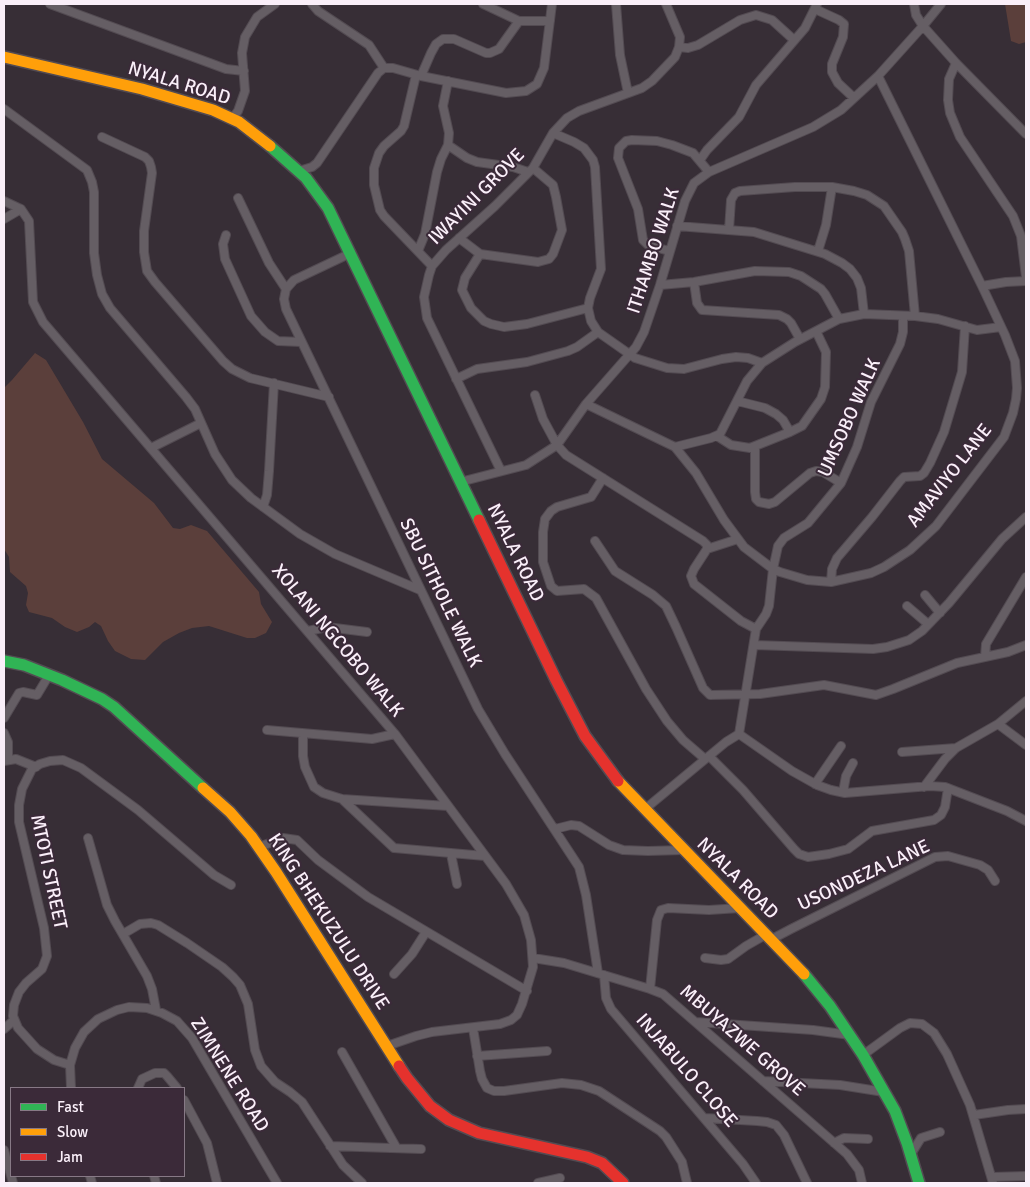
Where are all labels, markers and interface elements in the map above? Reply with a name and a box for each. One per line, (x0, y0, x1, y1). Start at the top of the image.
street label: NYALA ROAD (125, 58, 233, 110)
street label: IWAYINI GROVE (424, 144, 530, 250)
street label: ITHAMBO WALK (623, 185, 685, 317)
street label: UMSOBO WALK (814, 355, 886, 481)
street label: AMAVIYO LANE (903, 420, 997, 532)
street label: NYALA ROAD (482, 500, 548, 606)
street label: SBU SITHOLE WALK (394, 515, 486, 671)
street label: XOLANI NGCOBO WALK (266, 560, 408, 722)
street label: MTOTI STREET (25, 813, 71, 931)
street label: KING BHEKUZULU DRIVE (262, 830, 394, 1014)
street label: NYALA ROAD (691, 833, 783, 925)
street label: USONDEZA LANE (794, 835, 934, 917)
street label: MBUYAZWE GROVE (675, 980, 809, 1102)
street label: INJABULO CLOSE (630, 1009, 742, 1133)
street label: ZIMNENE ROAD (185, 1014, 273, 1136)
legend (10, 1087, 185, 1177)
text: Fast (57, 1098, 84, 1116)
text: Slow (57, 1123, 88, 1141)
text: Jam (57, 1148, 83, 1166)

